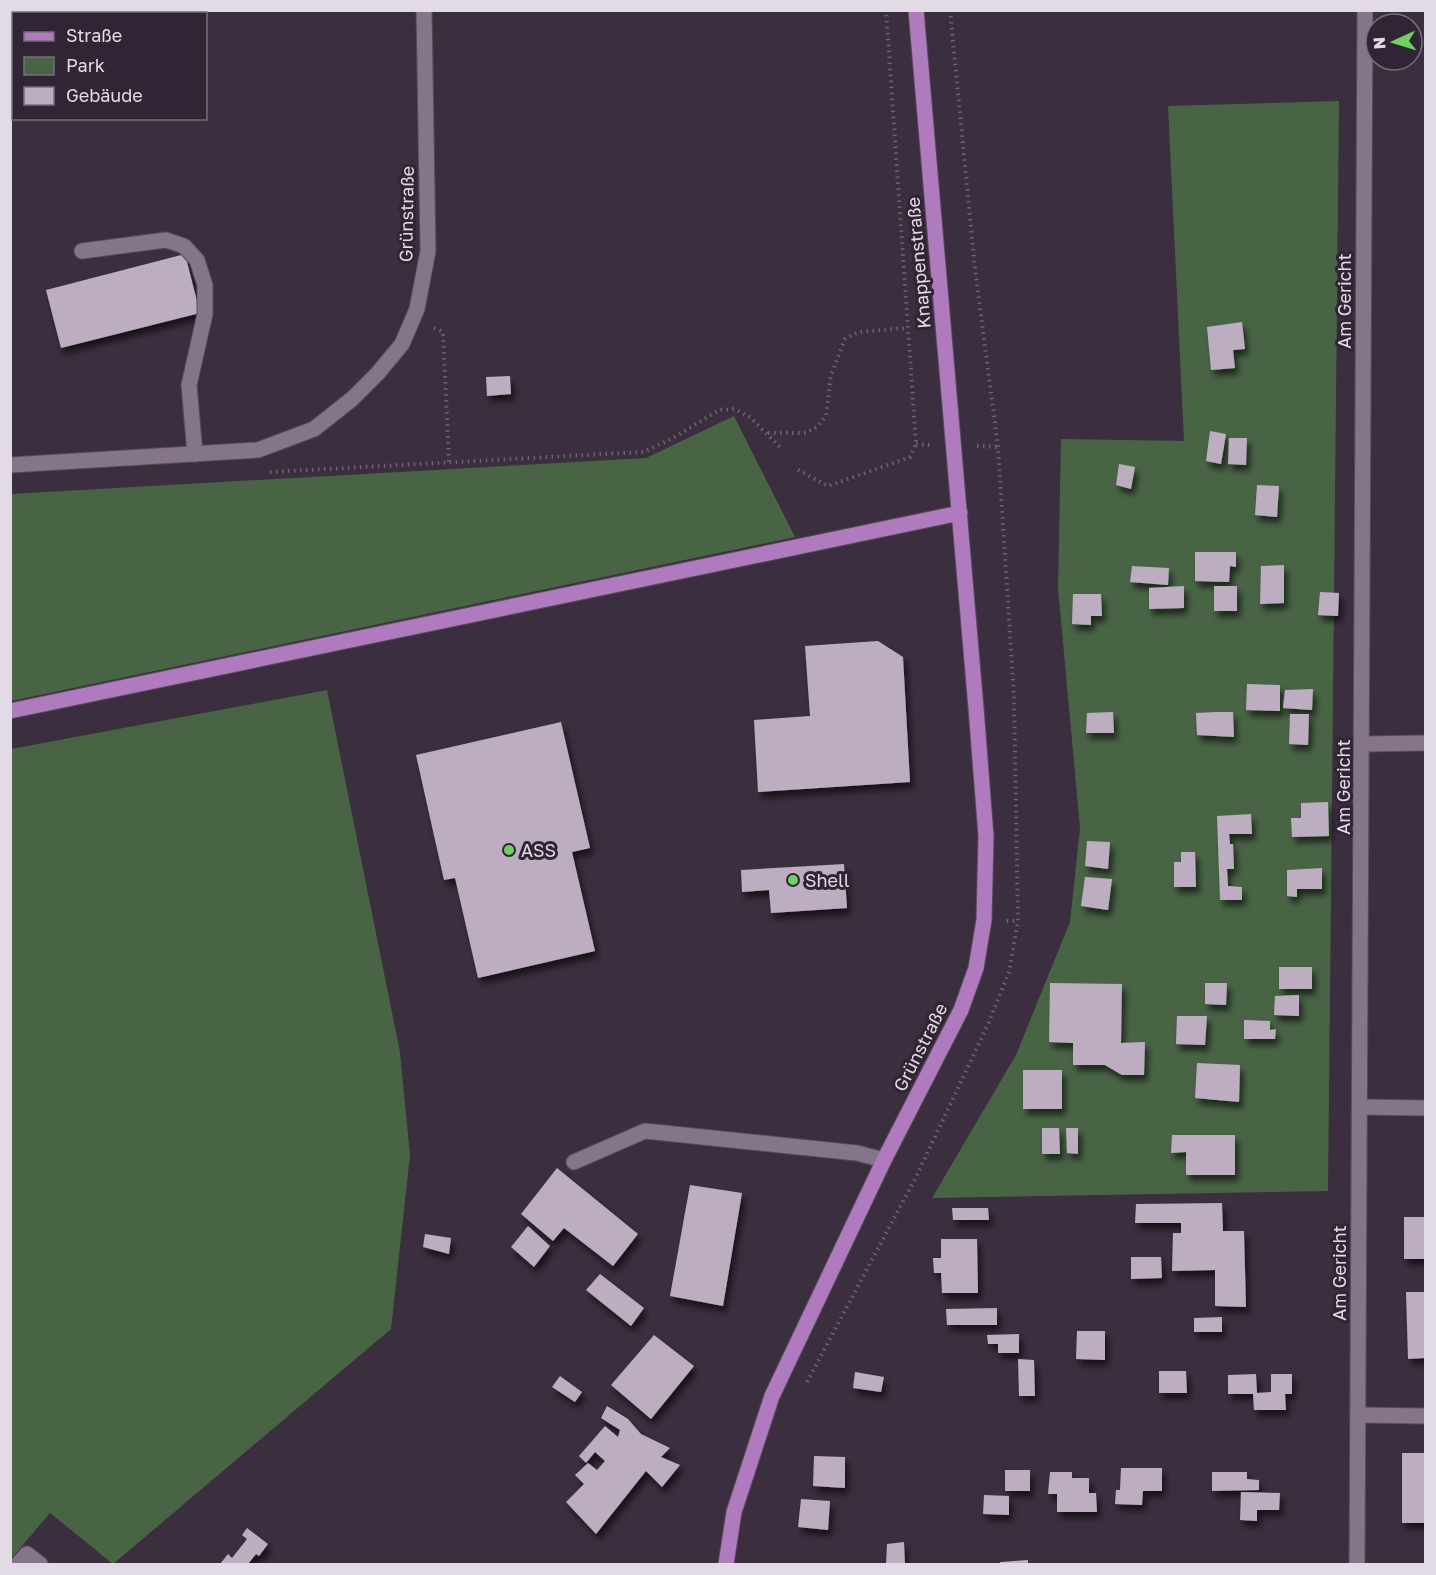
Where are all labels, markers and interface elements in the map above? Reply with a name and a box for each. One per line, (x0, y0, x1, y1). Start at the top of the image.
legend (12, 12, 207, 120)
north arrow (1364, 12, 1424, 72)
text: Straße (66, 24, 122, 46)
text: N (1369, 36, 1389, 50)
text: Park (66, 54, 105, 76)
text: Gebäude (66, 84, 143, 106)
street label: Grünstraße (394, 166, 418, 262)
street label: Knappenstraße (901, 196, 935, 330)
street label: Am Gericht (1333, 253, 1355, 349)
street label: Am Gericht (1332, 739, 1354, 835)
place label: ASS (521, 839, 556, 861)
marker: ASS (502, 843, 516, 857)
place label: Shell (805, 869, 850, 891)
marker: Shell (786, 873, 800, 887)
street label: Grünstraße (888, 999, 952, 1095)
street label: Am Gericht (1328, 1225, 1350, 1321)

